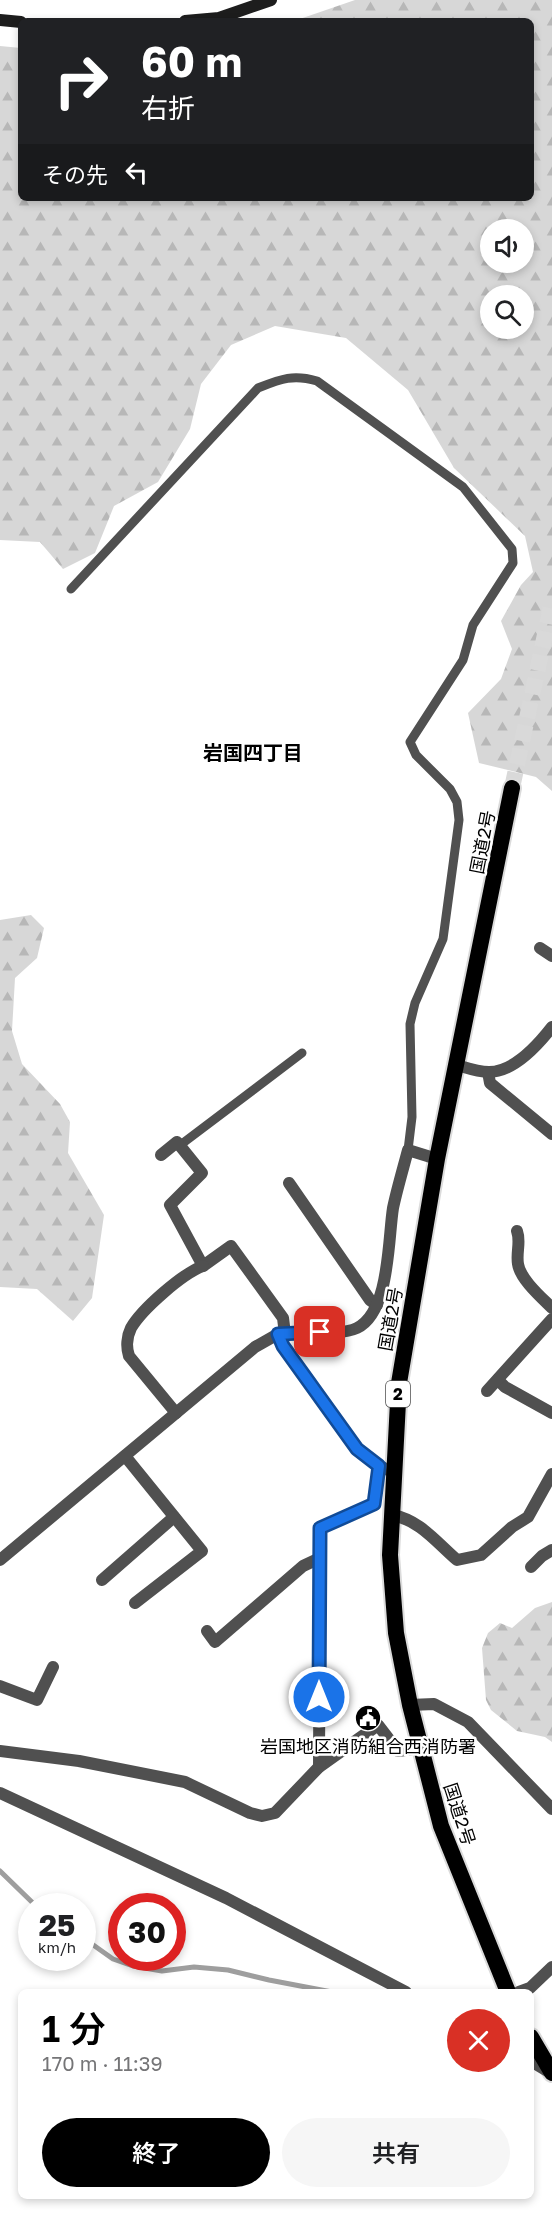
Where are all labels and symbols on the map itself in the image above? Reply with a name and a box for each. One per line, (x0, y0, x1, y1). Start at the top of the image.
district label: 岩国四丁目 (203, 740, 303, 764)
street label: 国道2号 (465, 808, 499, 876)
street label: 国道2号 (374, 1285, 406, 1353)
pin (294, 1306, 345, 1357)
road number: 2 (386, 1381, 410, 1407)
position arrow (287, 1665, 351, 1729)
public building icon: 岩国地区消防組合西消防署 (353, 1703, 383, 1733)
place label: 岩国地区消防組合西消防署 (260, 1735, 476, 1757)
street label: 国道2号 (440, 1780, 480, 1848)
speed limit sign: 30 (108, 1893, 186, 1971)

